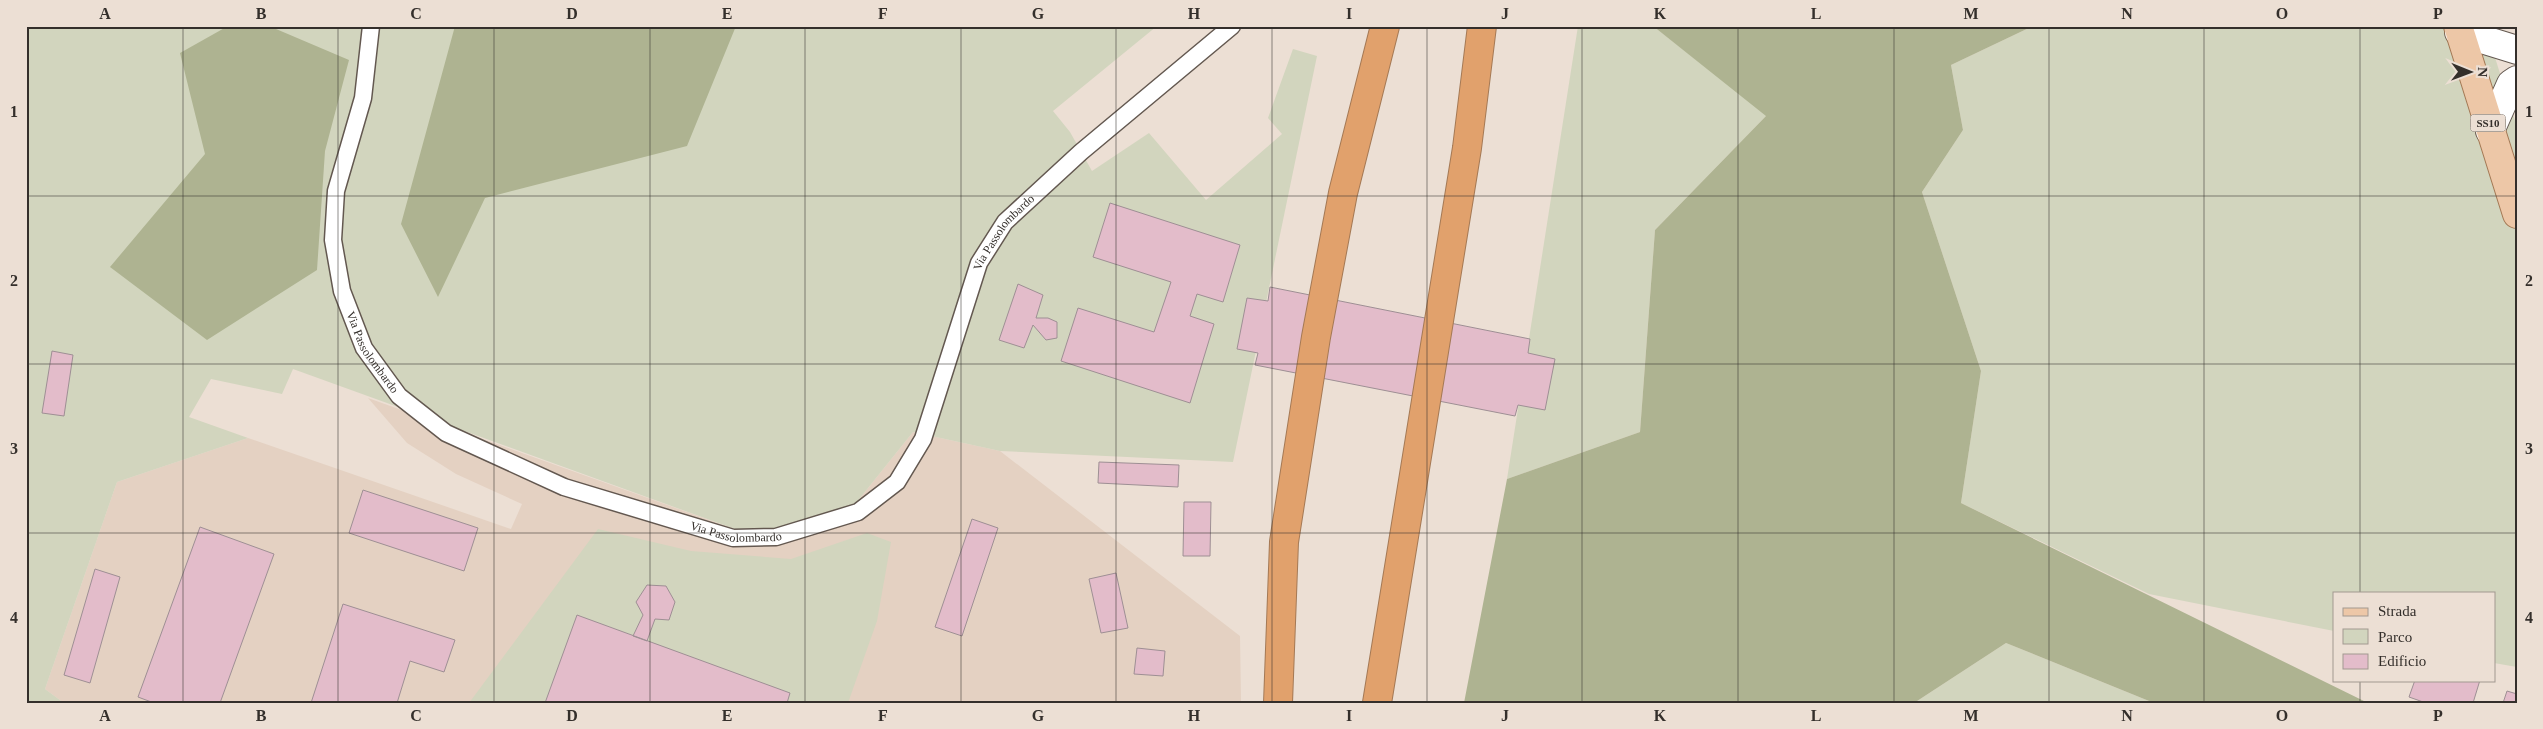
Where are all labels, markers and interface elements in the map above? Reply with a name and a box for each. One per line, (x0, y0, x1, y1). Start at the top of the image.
text: A (99, 5, 111, 22)
text: B (256, 5, 267, 22)
text: C (410, 5, 422, 22)
text: D (566, 5, 578, 22)
text: E (722, 5, 732, 22)
text: F (878, 5, 888, 22)
text: G (1032, 5, 1045, 22)
text: H (1188, 5, 1201, 22)
text: I (1346, 5, 1352, 22)
text: J (1501, 5, 1509, 22)
text: K (1654, 5, 1667, 22)
text: L (1811, 5, 1821, 22)
text: M (1963, 5, 1979, 22)
text: N (2121, 5, 2133, 22)
text: O (2276, 5, 2288, 22)
text: P (2433, 5, 2443, 22)
north arrow (2446, 48, 2496, 98)
text: N (2475, 67, 2490, 77)
text: 1 (10, 103, 18, 120)
text: 1 (2525, 103, 2533, 120)
road number: SS10 (2470, 115, 2506, 132)
street label: Via Passolombardo (970, 192, 1037, 272)
text: 2 (10, 272, 18, 289)
text: 2 (2525, 272, 2533, 289)
street label: Via Passolombardo (344, 309, 402, 396)
text: 3 (10, 440, 18, 457)
text: 3 (2525, 440, 2533, 457)
street label: Via Passolombardo (689, 519, 784, 545)
legend (2333, 592, 2496, 682)
text: Strada (2378, 603, 2417, 619)
text: 4 (10, 609, 18, 626)
text: 4 (2525, 609, 2533, 626)
text: Parco (2378, 629, 2412, 645)
text: Edificio (2378, 653, 2426, 669)
text: A (99, 707, 111, 724)
text: B (256, 707, 267, 724)
text: C (410, 707, 422, 724)
text: D (566, 707, 578, 724)
text: E (722, 707, 732, 724)
text: F (878, 707, 888, 724)
text: G (1032, 707, 1045, 724)
text: H (1188, 707, 1201, 724)
text: I (1346, 707, 1352, 724)
text: J (1501, 707, 1509, 724)
text: K (1654, 707, 1667, 724)
text: L (1811, 707, 1821, 724)
text: M (1963, 707, 1979, 724)
text: N (2121, 707, 2133, 724)
text: O (2276, 707, 2288, 724)
text: P (2433, 707, 2443, 724)

